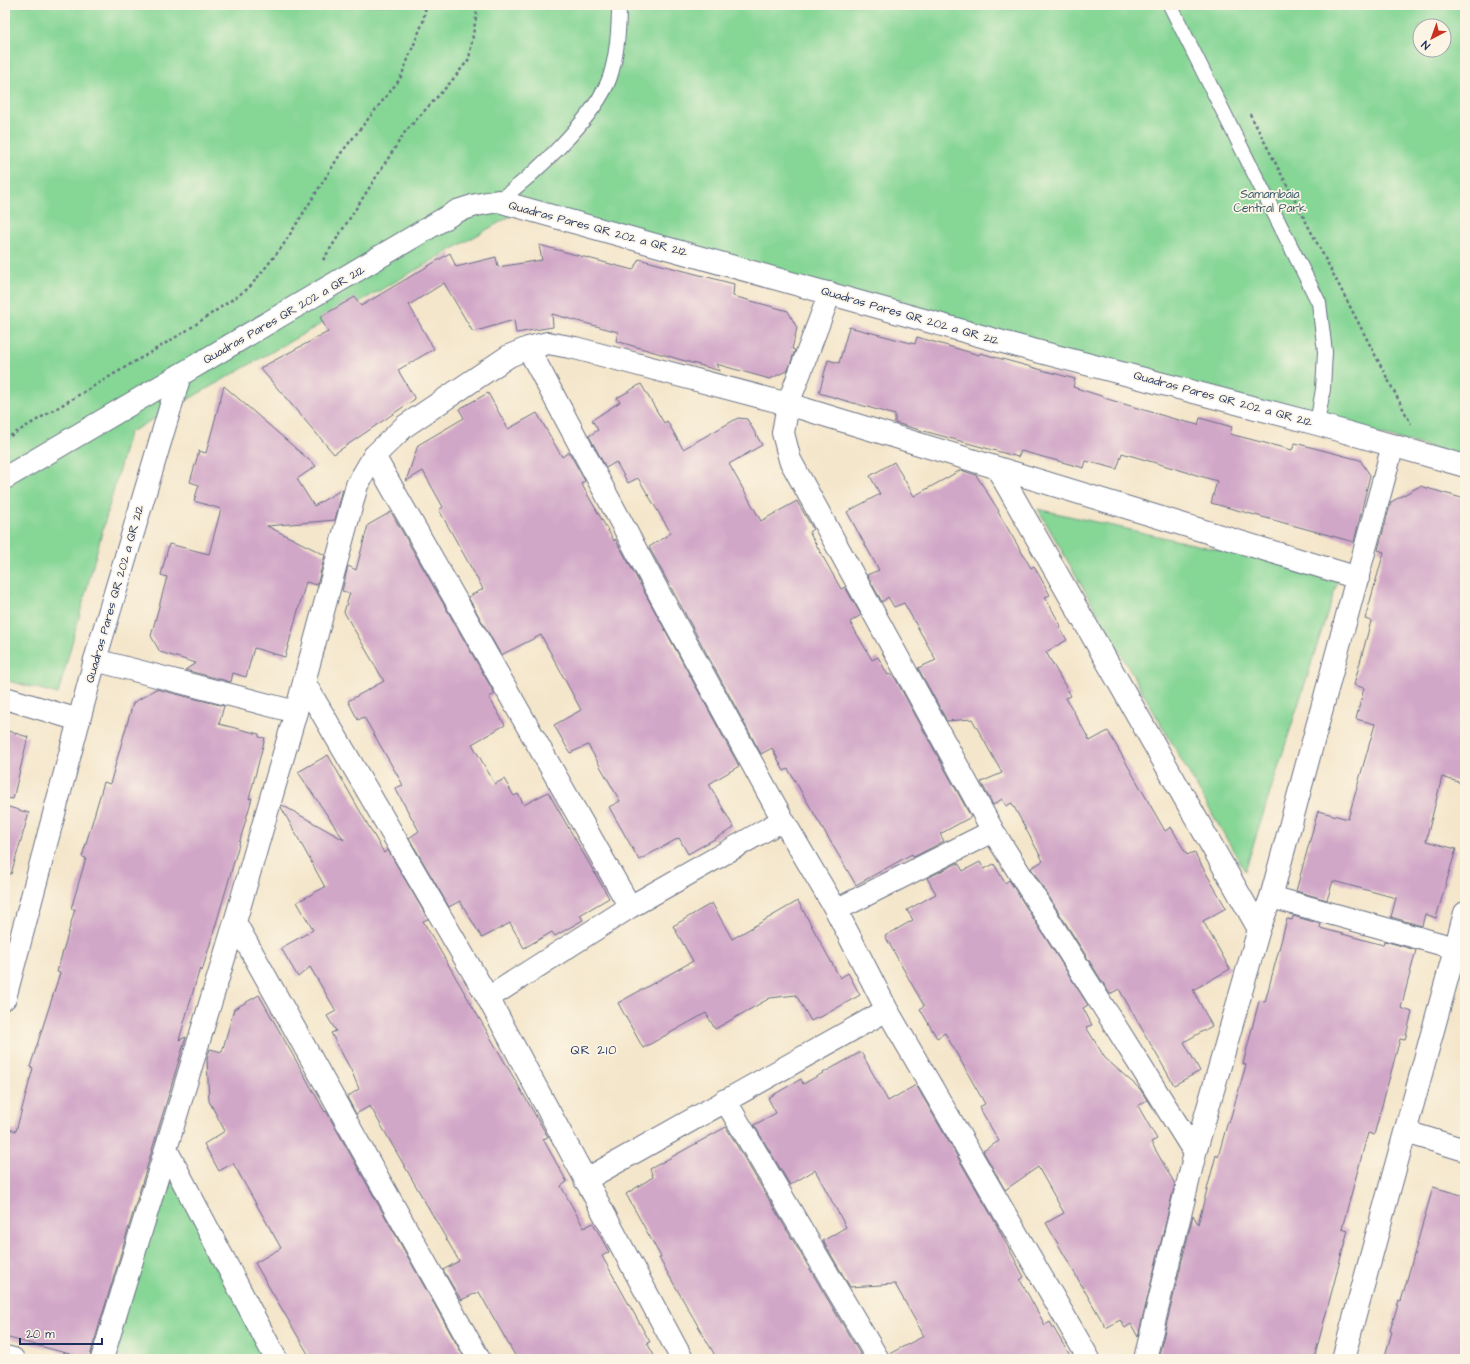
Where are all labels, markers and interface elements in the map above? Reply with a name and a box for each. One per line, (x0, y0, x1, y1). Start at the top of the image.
north arrow (1412, 18, 1452, 58)
text: N (1418, 37, 1433, 53)
park label: Samambaia Central Park (1233, 186, 1307, 217)
street label: Quadras Pares QR 202 a QR 212 (507, 197, 689, 261)
street label: Quadras Pares QR 202 a QR 212 (200, 262, 368, 368)
street label: Quadras Pares QR 202 a QR 212 (819, 282, 1001, 350)
street label: Quadras Pares QR 202 a QR 212 (1132, 367, 1314, 431)
street label: Quadras Pares QR 202 a QR 212 (81, 503, 149, 685)
district label: QR 210 (570, 1041, 618, 1059)
scale bar (20, 1320, 102, 1346)
text: 20 m (26, 1326, 55, 1343)

